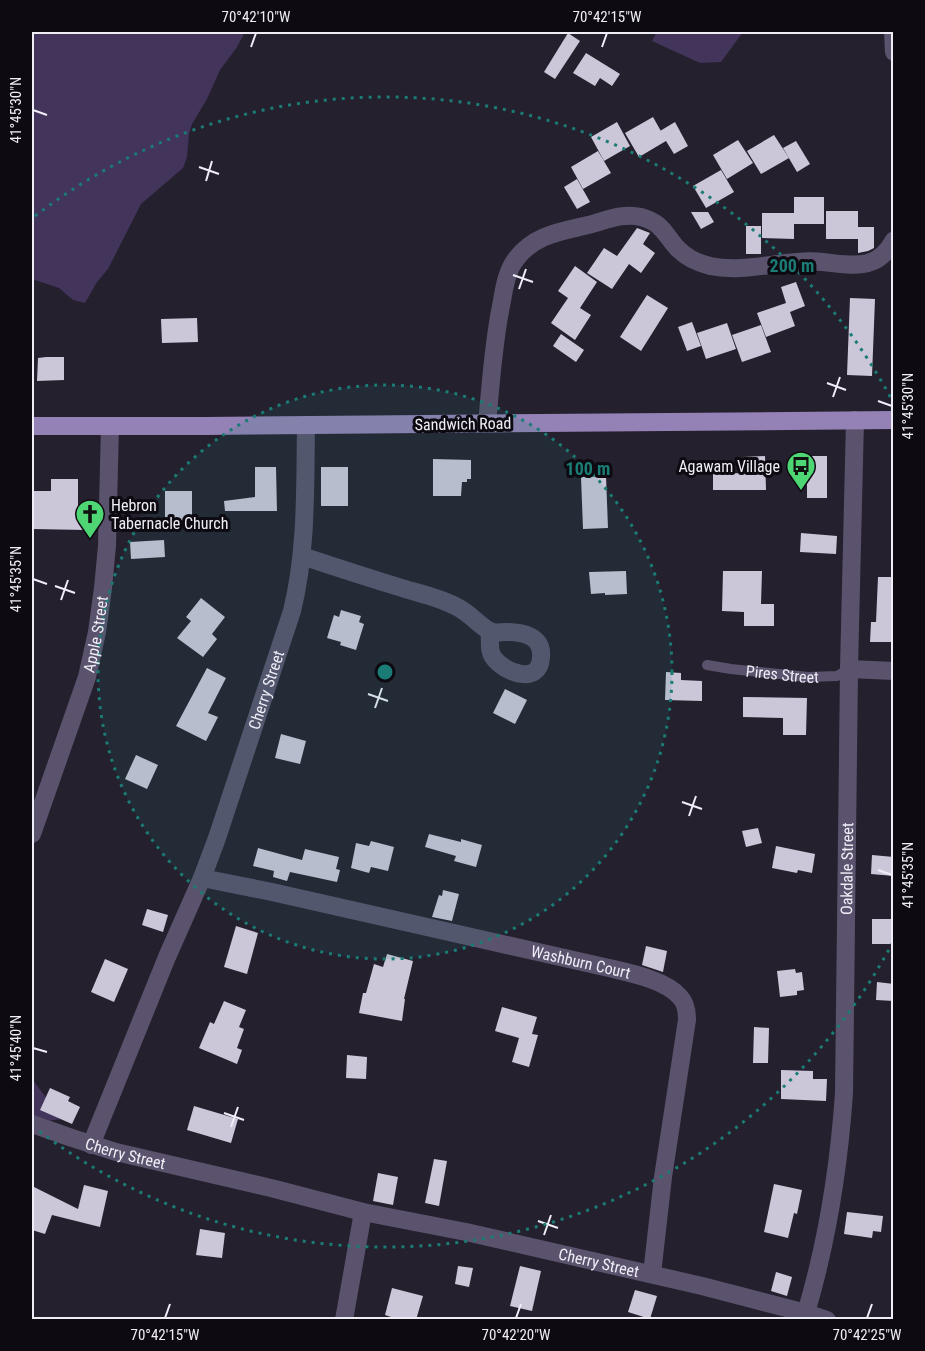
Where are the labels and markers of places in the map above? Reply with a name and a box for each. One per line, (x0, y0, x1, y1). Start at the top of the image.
bus stop icon: Agawam Village (785, 450, 817, 492)
place label: Agawam Village (678, 457, 780, 476)
place label: Hebron Tabernacle Church (111, 496, 228, 533)
church icon: Hebron Tabernacle Church (74, 498, 106, 540)
centre of rings (375, 662, 395, 682)

